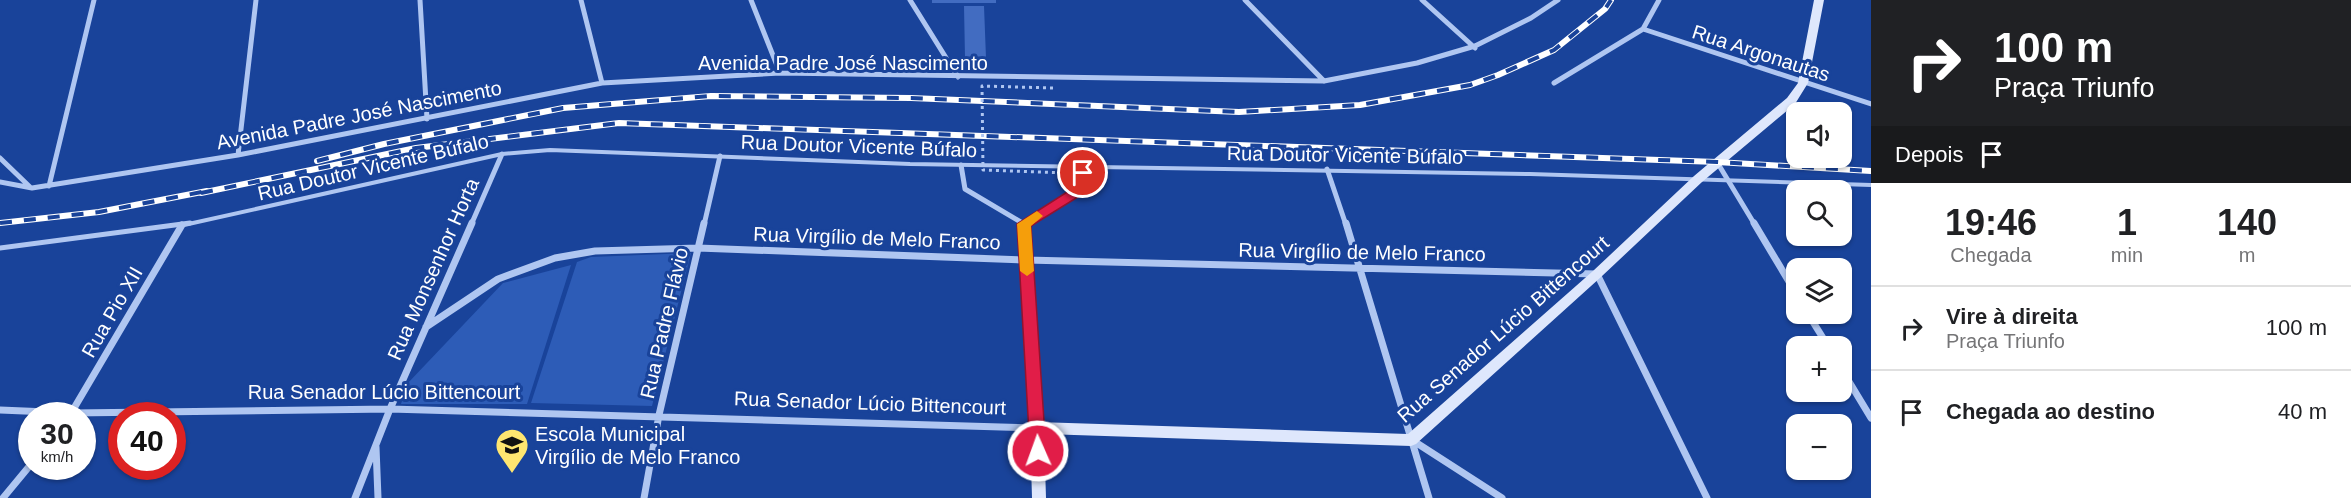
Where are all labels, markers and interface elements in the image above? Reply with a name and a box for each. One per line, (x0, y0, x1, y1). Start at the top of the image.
street label: Rua Argonautas (1689, 20, 1833, 86)
icon: right (1895, 24, 1973, 102)
text: 100 m (1994, 24, 2113, 71)
street label: Avenida Padre José Nascimento (698, 52, 988, 74)
text: Praça Triunfo (1994, 73, 2155, 103)
street label: Avenida Padre José Nascimento (215, 77, 503, 153)
map controls (1786, 102, 1852, 480)
button: sound (1786, 102, 1852, 168)
street label: Rua Doutor Vicente Búfalo (255, 130, 491, 204)
street label: Rua Doutor Vicente Búfalo (740, 131, 978, 161)
icon: arrive (1975, 138, 2008, 171)
street label: Rua Doutor Vicente Búfalo (1227, 142, 1463, 168)
text: Depois (1895, 142, 1963, 167)
pin (1057, 147, 1108, 198)
icon: arrive (1066, 156, 1099, 189)
street label: Rua Monsenhor Horta (383, 174, 483, 363)
button: search (1786, 180, 1852, 246)
text: 19:46 (1945, 202, 2037, 243)
text: 1 (2117, 202, 2137, 243)
text: 140 (2217, 202, 2277, 243)
street label: Rua Virgílio de Melo Franco (753, 223, 1001, 253)
street label: Rua Senador Lúcio Bittencourt (1393, 231, 1613, 427)
street label: Rua Virgílio de Melo Franco (1238, 239, 1486, 265)
text: Chegada (1950, 244, 2032, 266)
text: min (2111, 244, 2143, 266)
text: m (2239, 244, 2255, 266)
street label: Rua Padre Flávio (636, 245, 692, 401)
button: layers (1786, 258, 1852, 324)
street label: Rua Pio XII (77, 263, 147, 361)
text: Vire à direita (1946, 304, 2078, 329)
icon: right (1895, 312, 1928, 345)
text: 100 m (2266, 315, 2327, 340)
text: Praça Triunfo (1946, 330, 2065, 352)
button: + (1786, 336, 1852, 402)
street label: Rua Senador Lúcio Bittencourt (248, 381, 521, 403)
street label: Rua Senador Lúcio Bittencourt (733, 387, 1007, 419)
icon: arrive (1895, 396, 1928, 429)
text: Chegada ao destino (1946, 399, 2155, 424)
text: 40 m (2278, 399, 2327, 424)
speed limit sign: 40 (108, 402, 186, 480)
button: − (1786, 414, 1852, 480)
text: 30 (40, 417, 74, 450)
position arrow (1006, 419, 1070, 483)
place label: Escola Municipal Virgílio de Melo Franco (535, 423, 740, 468)
school or university icon: Escola Municipal Virgílio de Melo Franco (494, 427, 530, 474)
text: km/h (41, 448, 73, 465)

